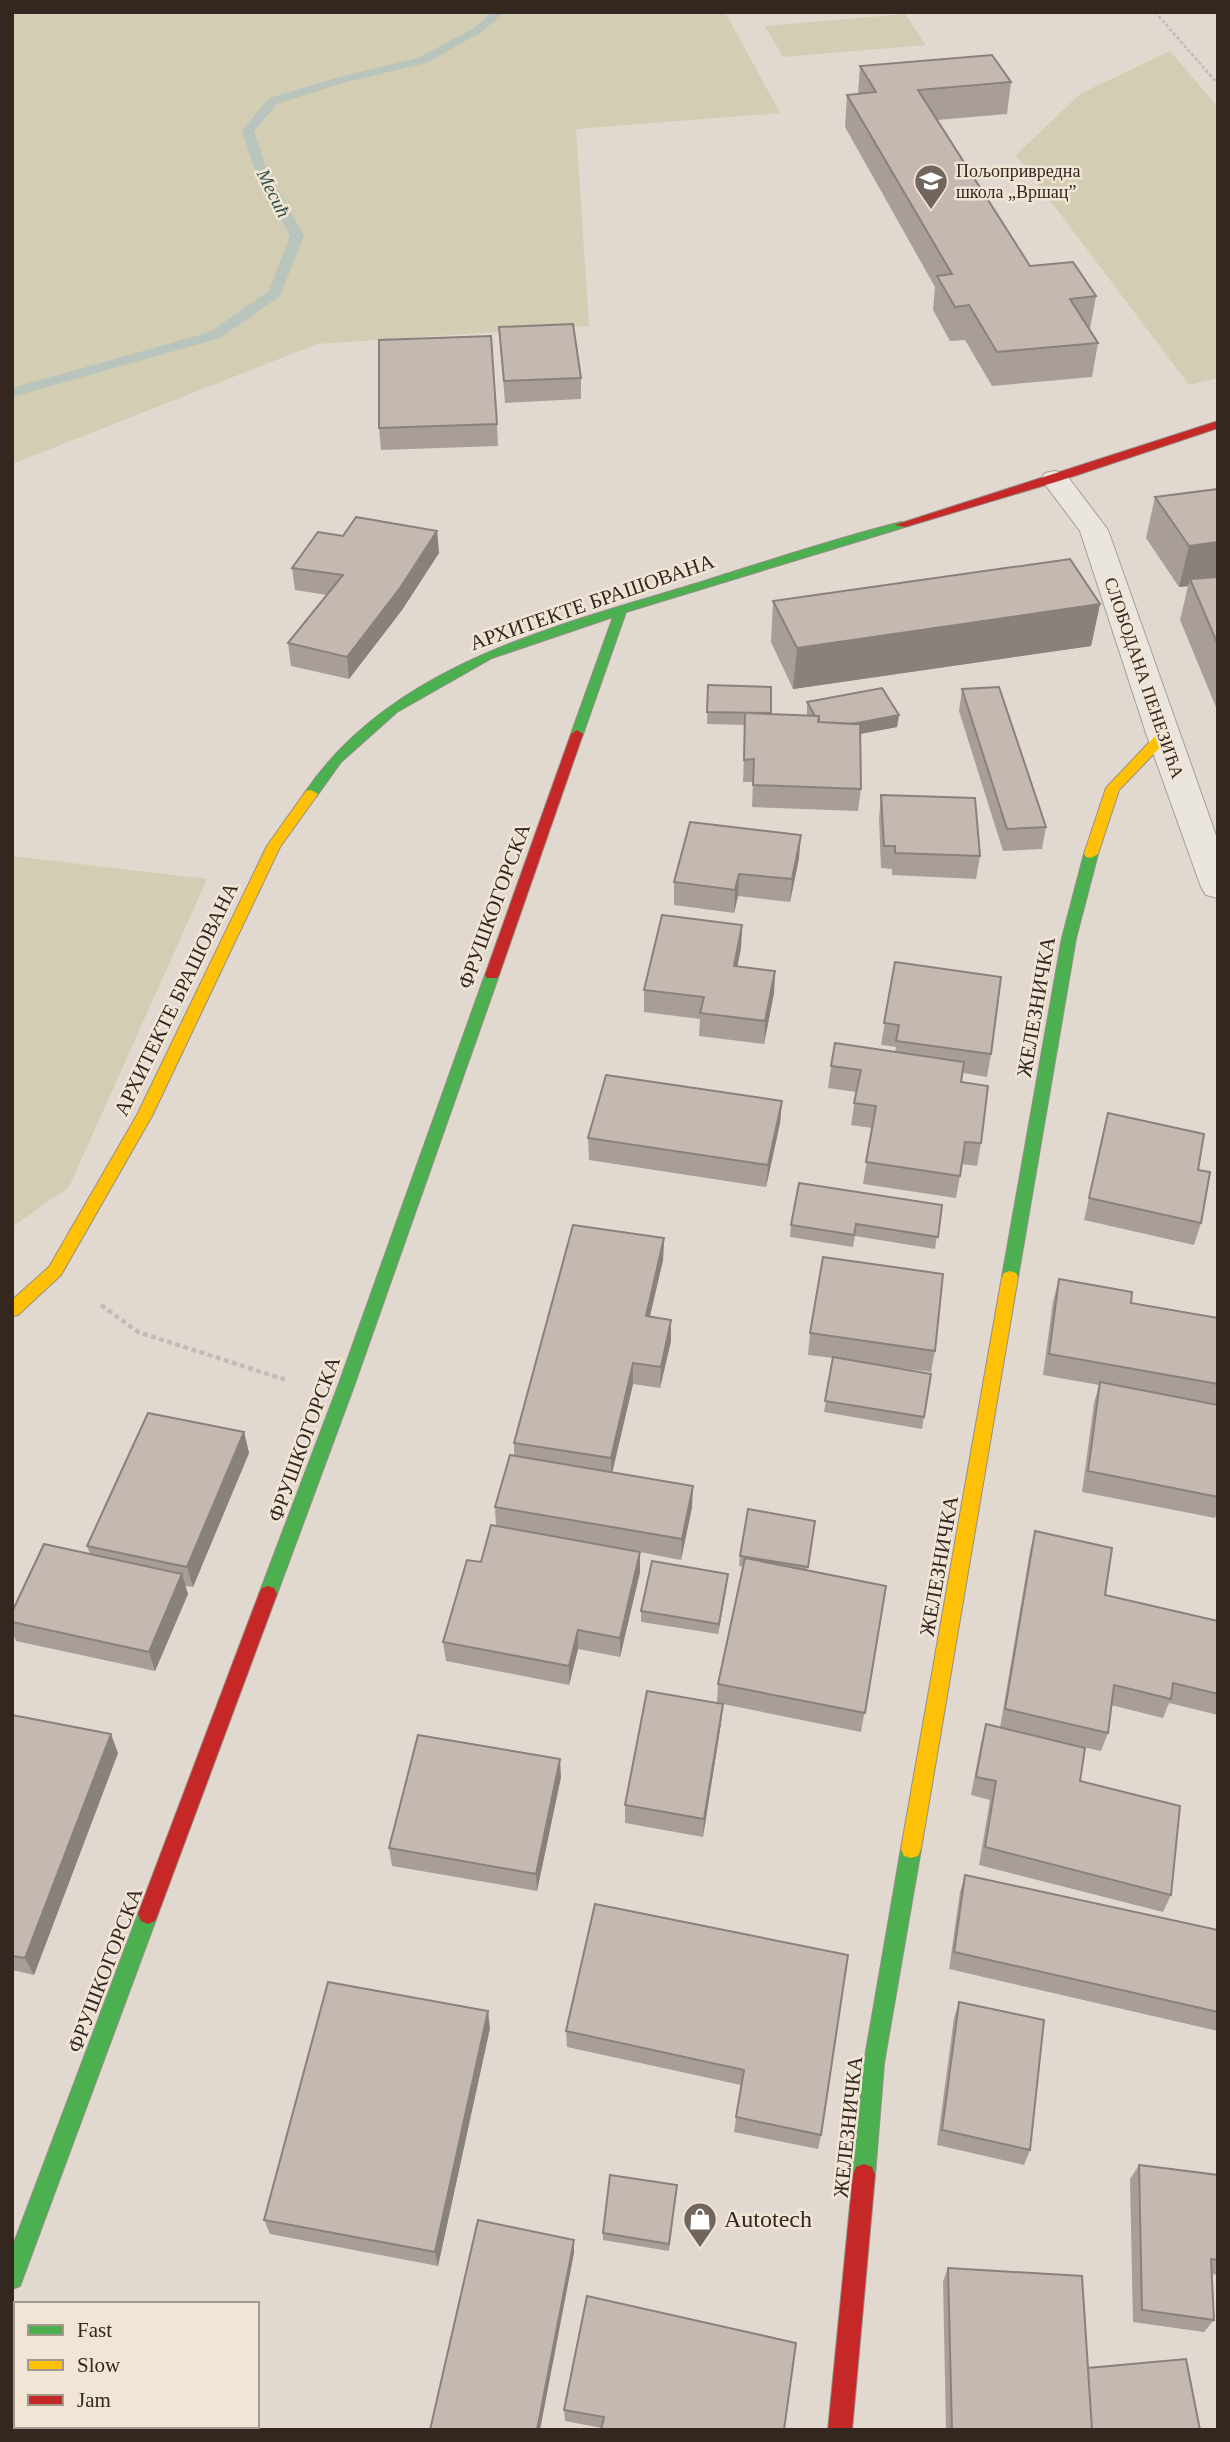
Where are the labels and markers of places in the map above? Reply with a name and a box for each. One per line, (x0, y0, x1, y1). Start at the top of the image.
place label: Пољопривредна школа „Вршац” (956, 161, 1080, 202)
school or university icon: Пољопривредна школа „Вршац” (912, 162, 950, 211)
shop icon: Autotech (681, 2200, 719, 2249)
place label: Autotech (724, 2206, 812, 2232)

